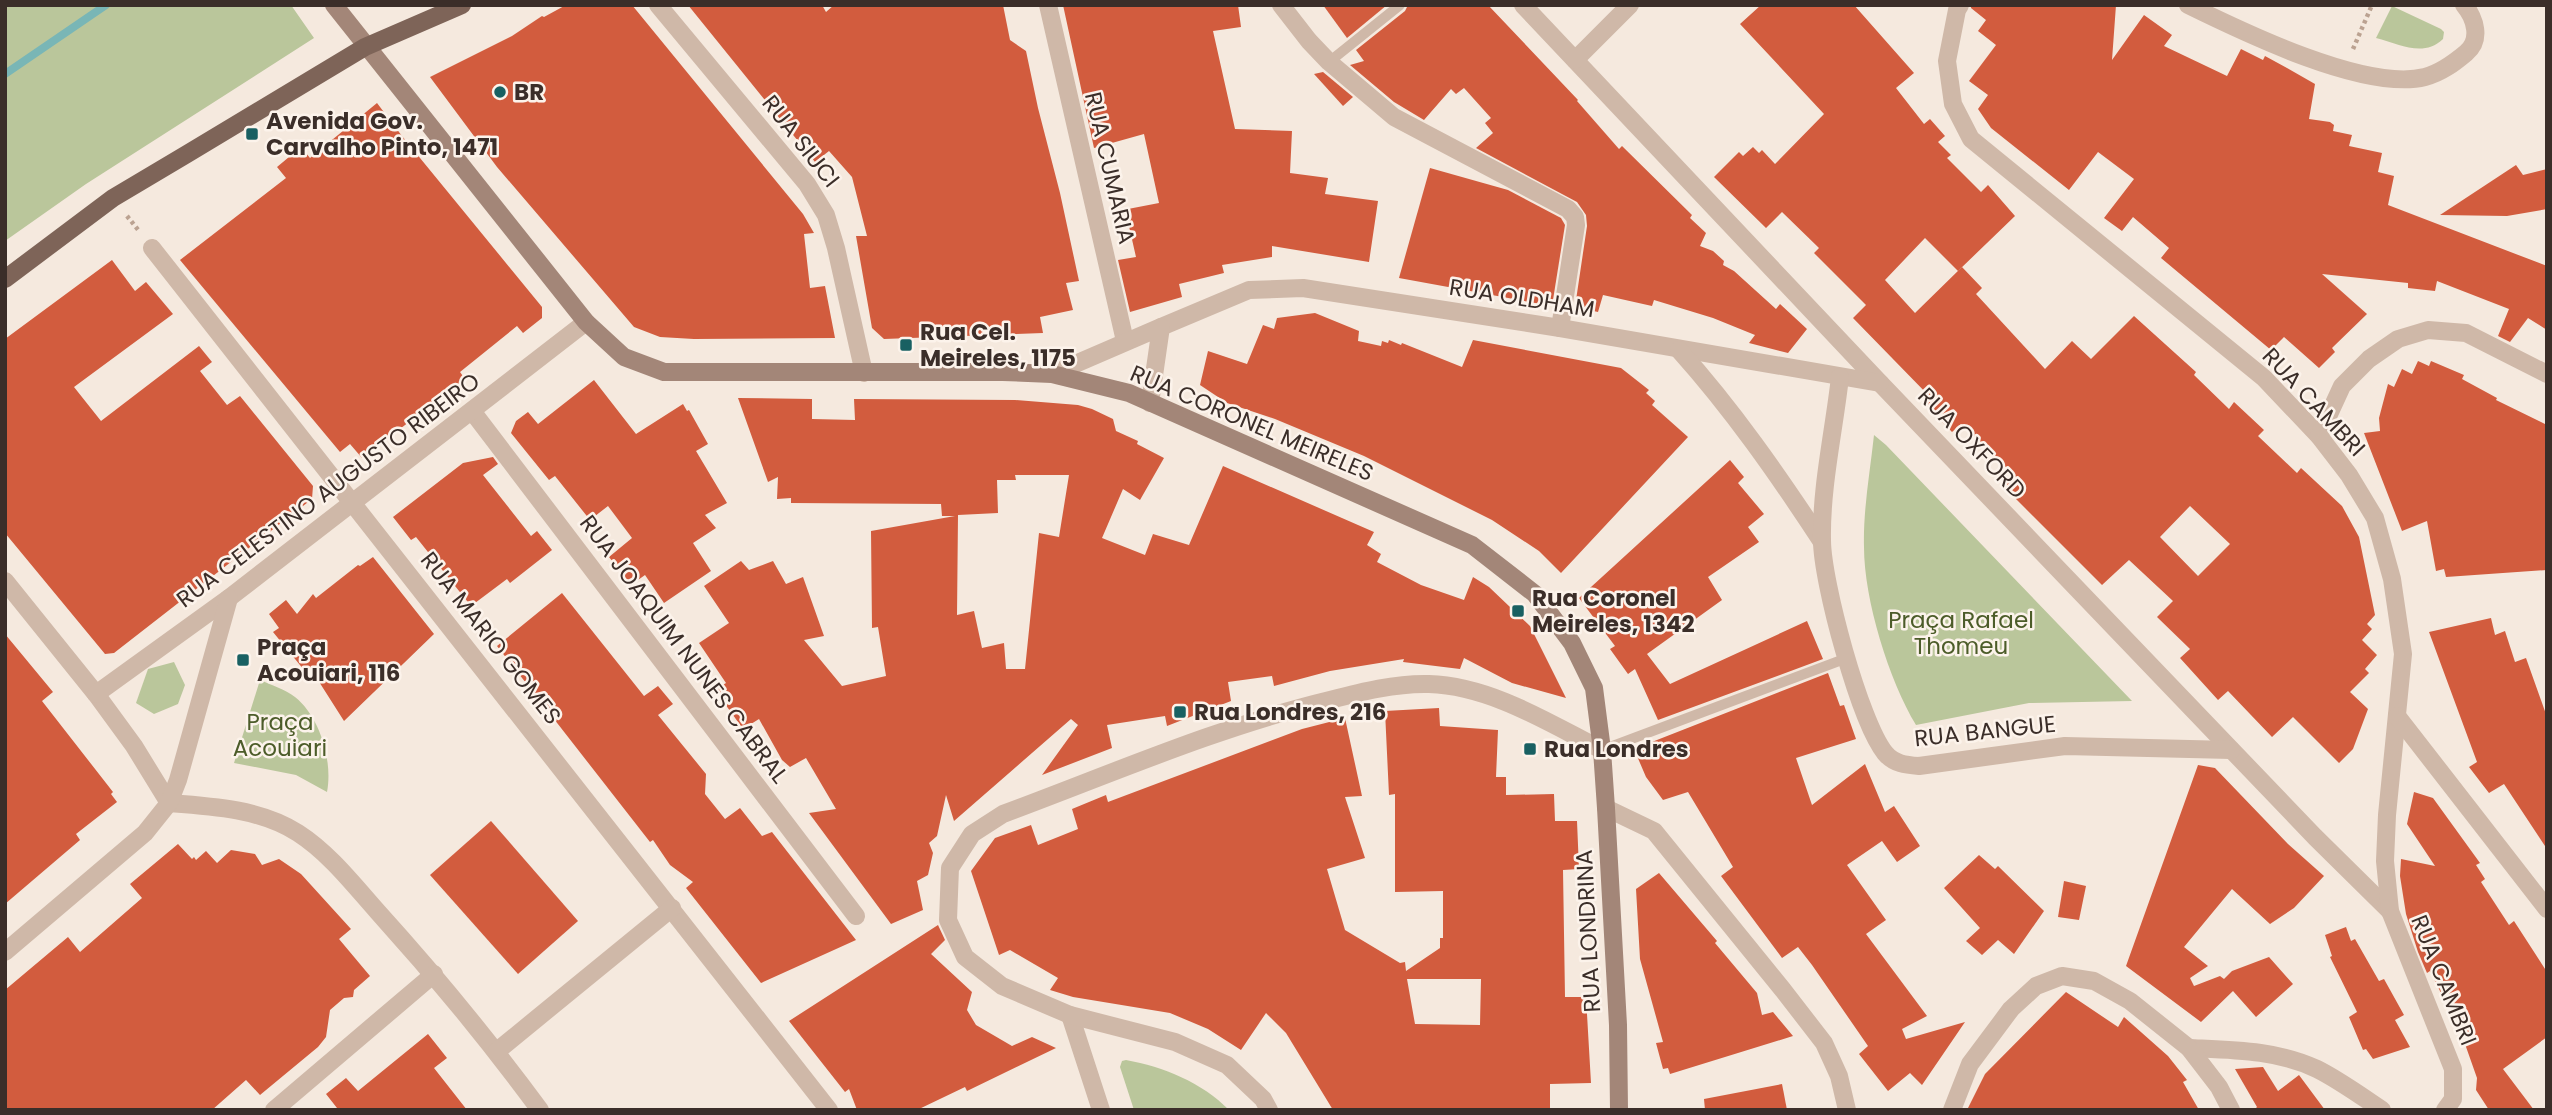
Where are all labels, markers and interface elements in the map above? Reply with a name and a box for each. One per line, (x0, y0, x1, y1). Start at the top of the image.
place label: BR (514, 76, 544, 108)
marker: BR (492, 84, 508, 100)
street label: RUA SIUCI (755, 88, 847, 194)
street label: RUA CUMARIA (1077, 89, 1143, 247)
place label: Avenida Gov. Carvalho Pinto, 1471 (266, 105, 498, 163)
marker: Avenida Gov. Carvalho Pinto, 1471 (244, 126, 260, 142)
street label: RUA OLDHAM (1447, 271, 1597, 325)
place label: Rua Cel. Meireles, 1175 (920, 316, 1076, 374)
marker: Rua Cel. Meireles, 1175 (898, 337, 914, 353)
street label: RUA CAMBRI (2255, 341, 2373, 463)
street label: RUA CORONEL MEIRELES (1125, 357, 1379, 489)
street label: RUA CELESTINO AUGUSTO RIBEIRO (170, 365, 486, 615)
street label: RUA OXFORD (1911, 380, 2033, 506)
street label: RUA JOAQUIM NUNES CABRAL (572, 508, 796, 790)
street label: RUA MARIO GOMES (413, 545, 569, 731)
place label: Rua Coronel Meireles, 1342 (1532, 582, 1695, 640)
marker: Rua Coronel Meireles, 1342 (1510, 603, 1526, 619)
park label: Praça Rafael Thomeu (1888, 604, 2034, 662)
place label: Praça Acouiari, 116 (257, 631, 400, 689)
marker: Praça Acouiari, 116 (235, 652, 251, 668)
place label: Rua Londres, 216 (1194, 696, 1387, 728)
marker: Rua Londres, 216 (1172, 704, 1188, 720)
park label: Praça Acouiari (233, 706, 327, 764)
street label: RUA BANGUE (1913, 708, 2057, 754)
place label: Rua Londres (1544, 733, 1689, 765)
marker: Rua Londres (1522, 741, 1538, 757)
street label: RUA LONDRINA (1568, 849, 1608, 1013)
street label: RUA CAMBRI (2403, 910, 2485, 1050)

